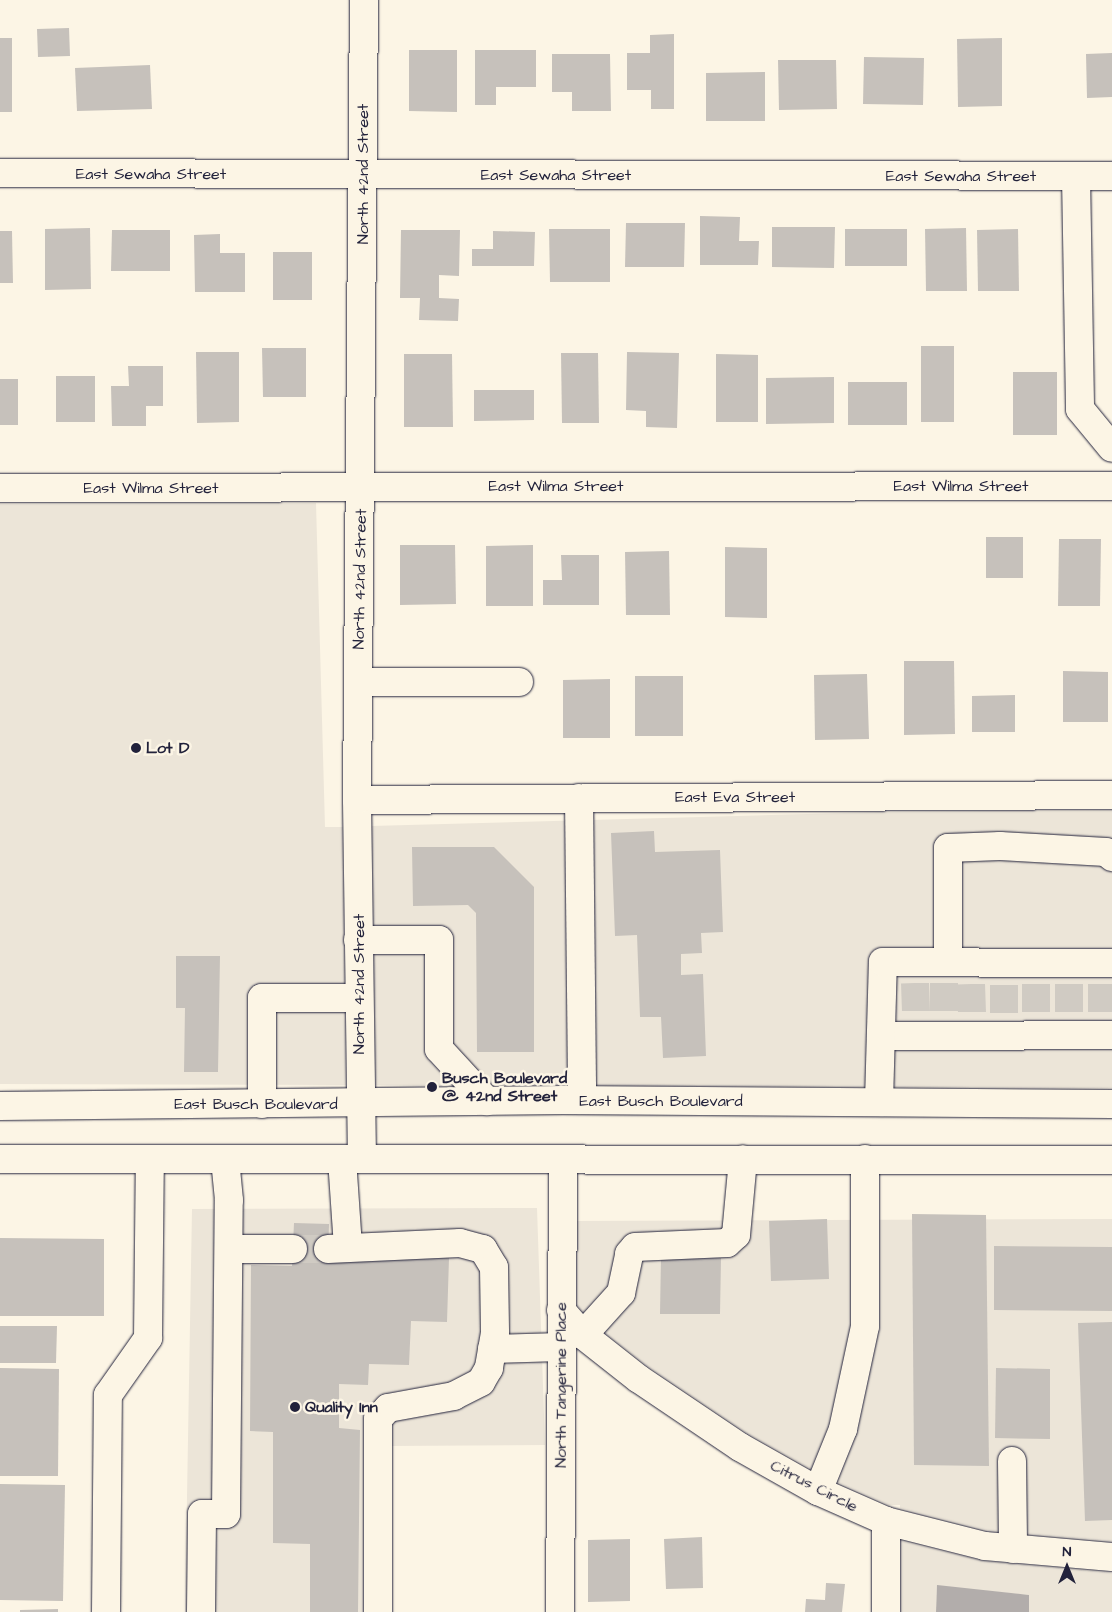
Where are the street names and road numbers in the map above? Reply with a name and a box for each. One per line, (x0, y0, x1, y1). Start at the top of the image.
street label: North 42nd Street (353, 104, 373, 244)
street label: East Sewaha Street (76, 164, 226, 184)
street label: East Sewaha Street (481, 165, 631, 185)
street label: East Sewaha Street (886, 166, 1036, 186)
street label: East Wilma Street (489, 476, 623, 496)
street label: East Wilma Street (894, 476, 1028, 496)
street label: East Wilma Street (84, 478, 218, 498)
street label: North 42nd Street (349, 509, 371, 649)
street label: East Eva Street (675, 787, 795, 807)
street label: North 42nd Street (349, 914, 369, 1054)
street label: East Busch Boulevard (579, 1091, 743, 1111)
street label: East Busch Boulevard (174, 1094, 338, 1114)
street label: North Tangerine Place (551, 1302, 571, 1468)
street label: Citrus Circle (767, 1456, 861, 1516)

